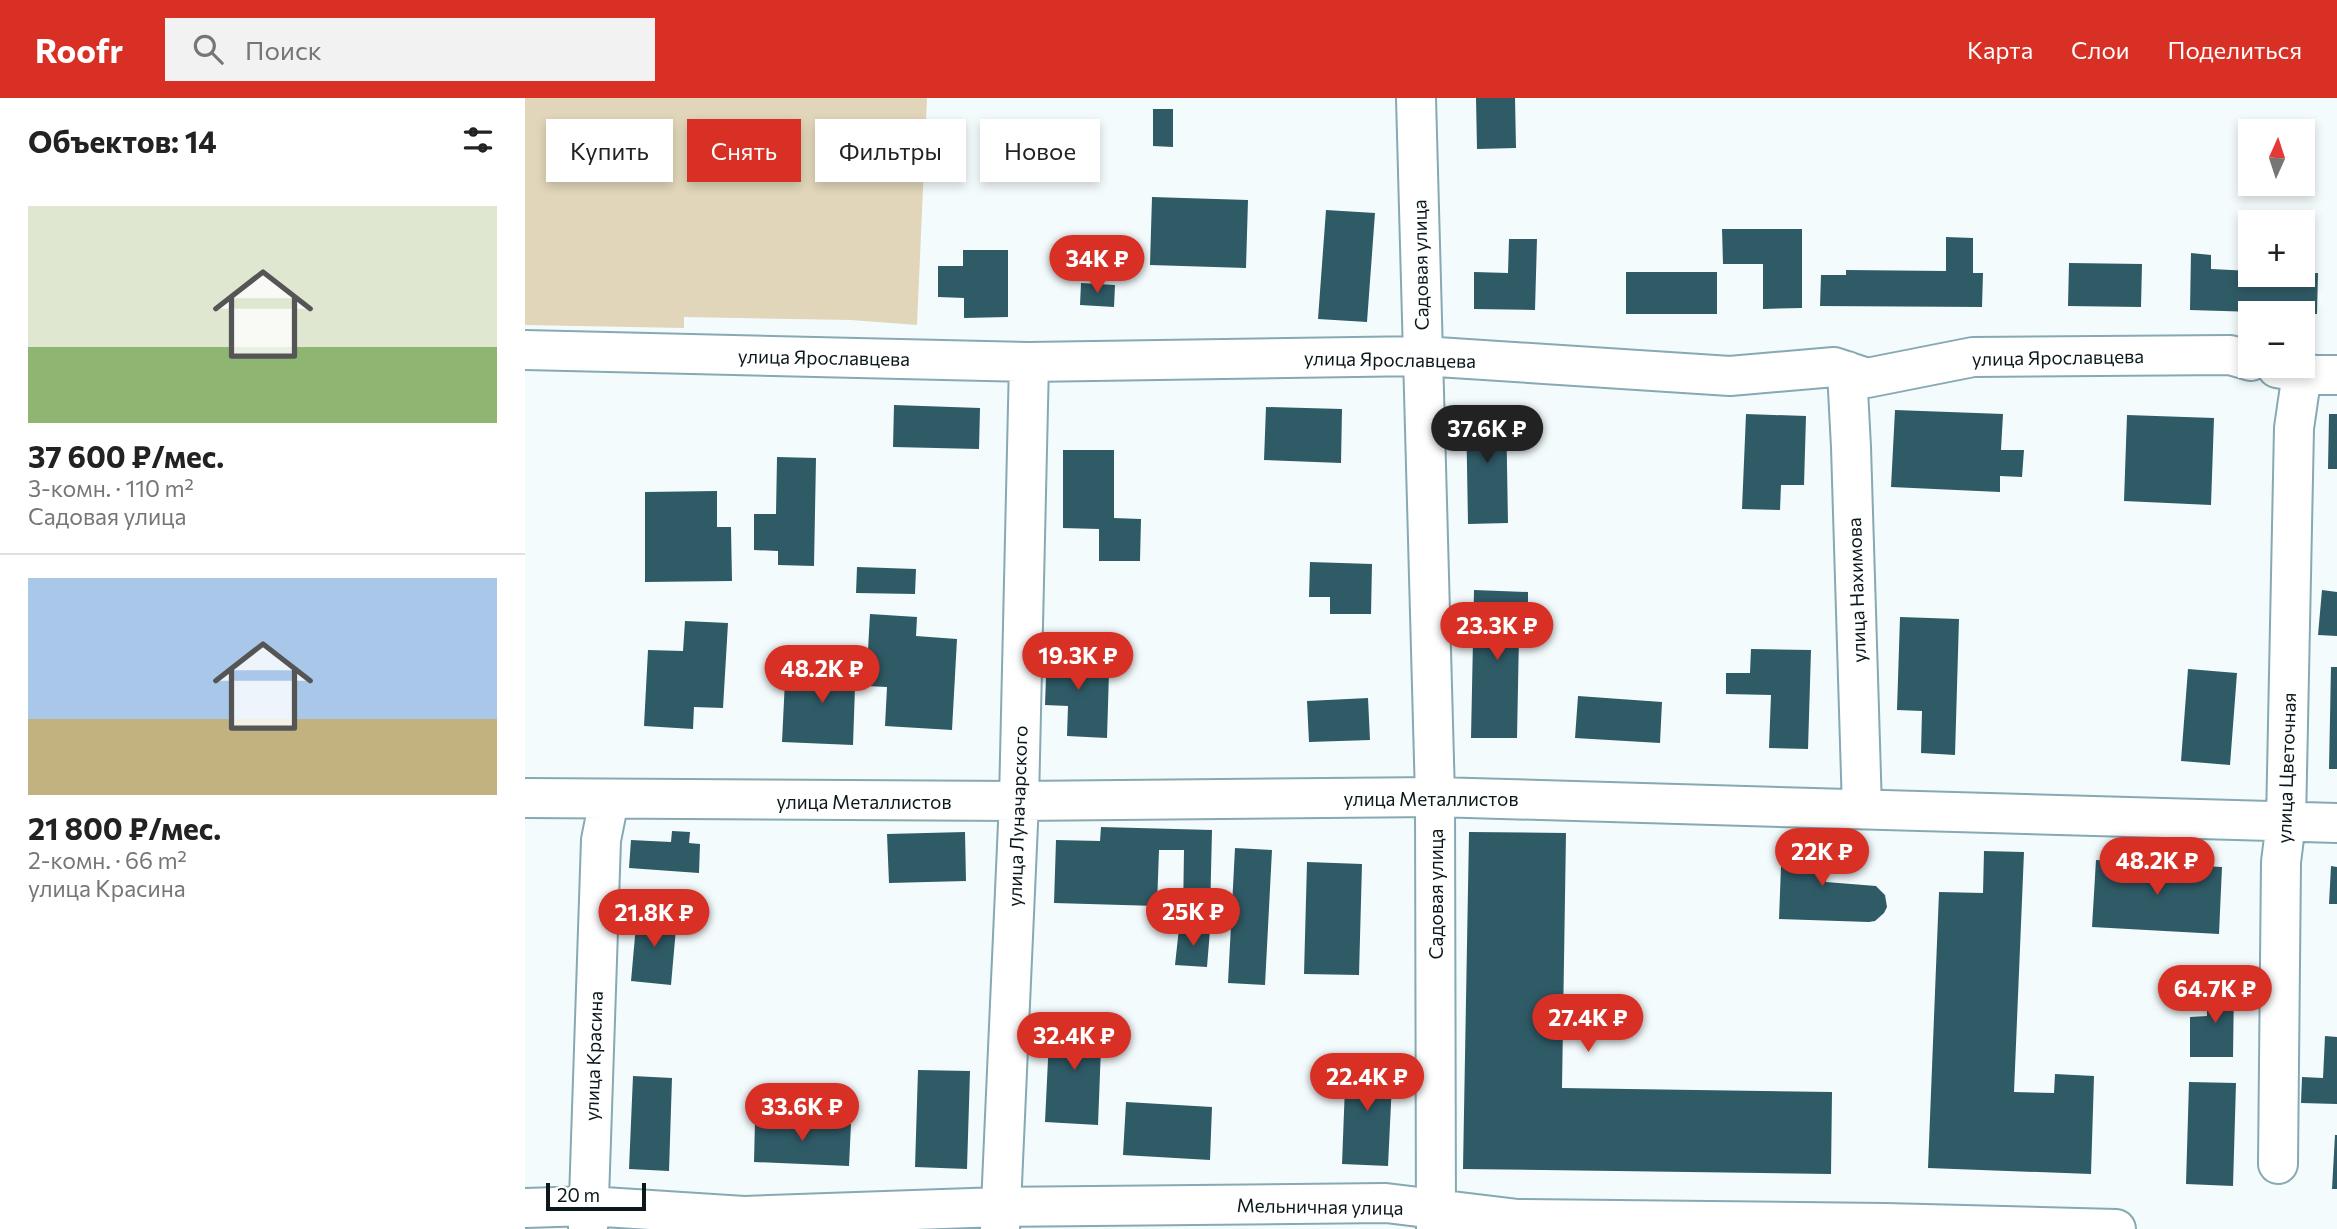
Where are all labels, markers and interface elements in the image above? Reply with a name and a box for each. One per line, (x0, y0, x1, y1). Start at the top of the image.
search box (165, 18, 655, 81)
text: Roofr (35, 29, 123, 70)
icon: search (189, 30, 227, 68)
text: Поиск (245, 34, 322, 65)
text: Карта (1967, 35, 2033, 64)
text: Слои (2071, 35, 2129, 64)
text: Поделиться (2167, 35, 2302, 64)
chip: Купить (546, 119, 673, 182)
chip: Снять (687, 119, 801, 182)
chip: Фильтры (815, 119, 966, 182)
chip: Новое (980, 119, 1100, 182)
north arrow (2238, 119, 2315, 196)
map controls (2238, 119, 2315, 378)
icon: filters (459, 121, 497, 159)
text: Объектов: 14 (28, 122, 217, 159)
street label: Садовая улица (1407, 199, 1433, 331)
button: + (2238, 210, 2315, 287)
pin: 34K ₽ (1048, 236, 1146, 295)
text: 34K ₽ (1065, 244, 1129, 272)
icon: home (200, 251, 326, 377)
button: − (2238, 301, 2315, 378)
street label: улица Ярославцева (738, 344, 910, 370)
street label: улица Ярославцева (1972, 344, 2144, 370)
street label: улица Ярославцева (1304, 346, 1476, 372)
pin: 37.6K ₽ (1422, 406, 1552, 465)
text: 37.6K ₽ (1447, 414, 1527, 442)
text: 37 600 ₽/мес. (28, 437, 224, 474)
text: 3-комн. · 110 m² (28, 474, 194, 502)
text: Садовая улица (28, 502, 186, 530)
street label: улица Нахимова (1842, 517, 1870, 663)
pin: 23.3K ₽ (1432, 602, 1562, 662)
text: 23.3K ₽ (1456, 611, 1538, 639)
icon: home (200, 623, 326, 749)
pin: 19.3K ₽ (1013, 632, 1143, 692)
text: 19.3K ₽ (1038, 641, 1118, 669)
pin: 48.2K ₽ (757, 646, 887, 705)
text: 48.2K ₽ (781, 654, 863, 682)
street label: улица Цветочная (2272, 692, 2300, 844)
street label: улица Луначарского (1002, 725, 1032, 907)
street label: улица Металлистов (1343, 787, 1519, 810)
street label: улица Металлистов (776, 790, 952, 813)
text: 21 800 ₽/мес. (28, 809, 221, 846)
pin: 22K ₽ (1773, 828, 1871, 888)
street label: Садовая улица (1424, 829, 1447, 959)
text: 22K ₽ (1791, 837, 1853, 865)
pin: 48.2K ₽ (2092, 838, 2222, 897)
text: 2-комн. · 66 m² (28, 846, 187, 874)
text: 48.2K ₽ (2116, 846, 2198, 874)
text: улица Красина (28, 874, 186, 902)
pin: 25K ₽ (1144, 888, 1242, 948)
pin: 21.8K ₽ (589, 890, 719, 949)
text: 25K ₽ (1162, 897, 1224, 925)
text: 21.8K ₽ (614, 898, 694, 926)
pin: 64.7K ₽ (2150, 965, 2280, 1025)
text: 64.7K ₽ (2174, 974, 2256, 1002)
street label: улица Красина (579, 990, 607, 1122)
pin: 27.4K ₽ (1523, 995, 1653, 1054)
text: 27.4K ₽ (1548, 1003, 1628, 1031)
pin: 32.4K ₽ (1009, 1012, 1139, 1072)
text: 32.4K ₽ (1033, 1021, 1115, 1049)
pin: 22.4K ₽ (1302, 1054, 1432, 1113)
text: 22.4K ₽ (1326, 1062, 1408, 1090)
pin: 33.6K ₽ (737, 1084, 867, 1143)
text: 33.6K ₽ (761, 1092, 843, 1120)
scale bar (546, 1180, 646, 1212)
text: 20 m (557, 1183, 600, 1206)
street label: Мельничная улица (1236, 1193, 1404, 1219)

